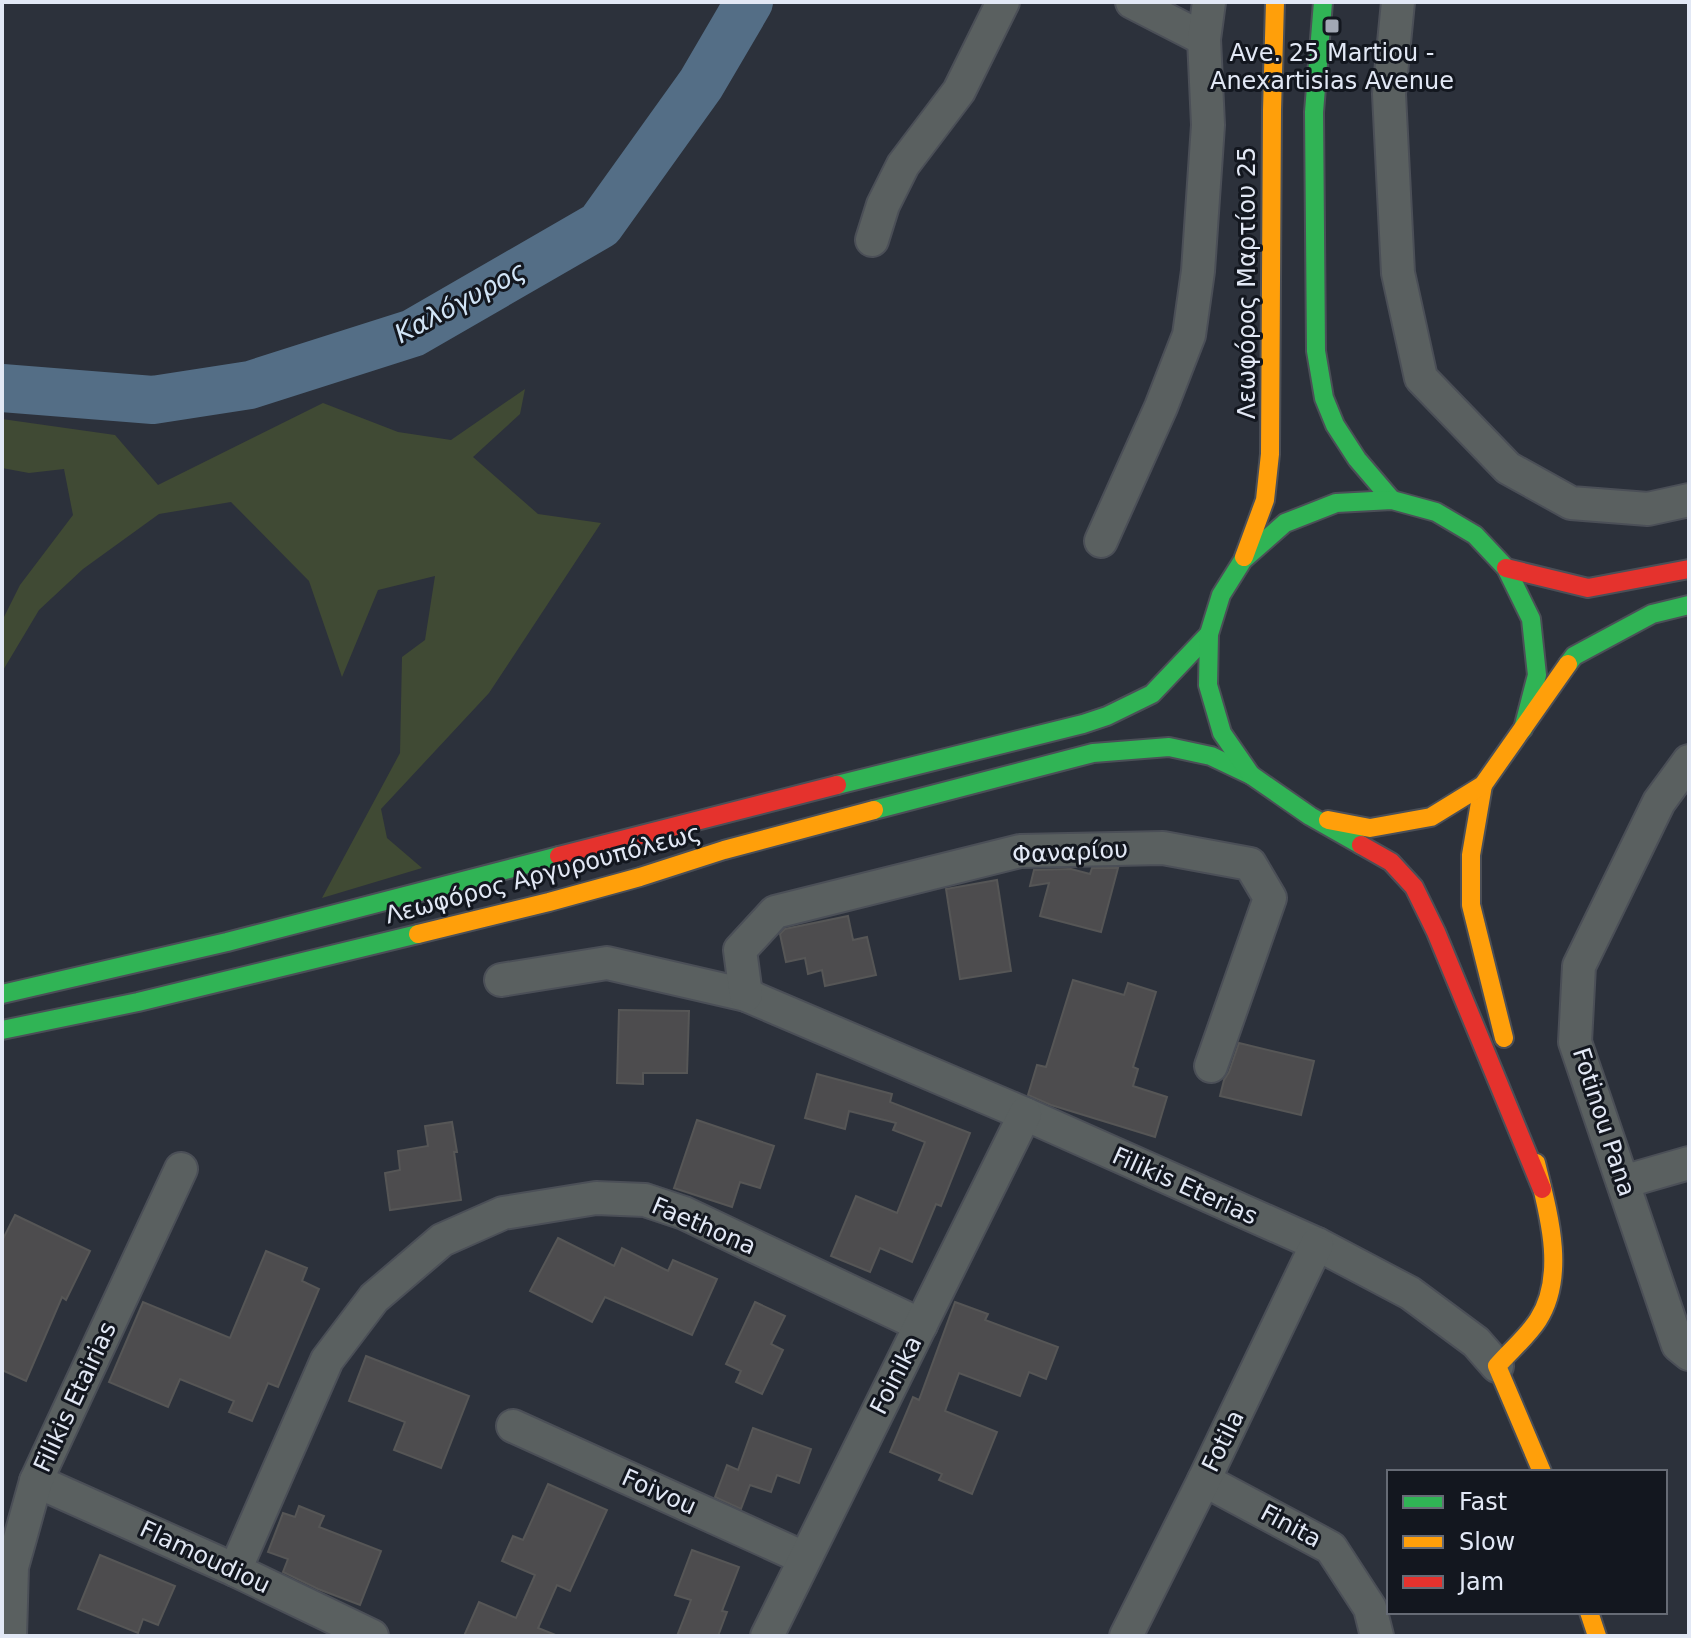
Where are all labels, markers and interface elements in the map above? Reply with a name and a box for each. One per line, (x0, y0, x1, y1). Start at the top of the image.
marker: Ave. 25 Martiou - Anexartisias Avenue (1323, 17, 1341, 35)
place label: Ave. 25 Martiou - Anexartisias Avenue (1210, 39, 1454, 95)
street label: Λεωφόρος Μαρτίου 25 (1233, 147, 1261, 419)
water label: Καλόγυρος (390, 255, 530, 349)
street label: Λεωφόρος Αργυρουπόλεως (382, 818, 704, 930)
street label: Φαναρίου (1011, 835, 1129, 869)
street label: Fotinou Pana (1567, 1044, 1641, 1200)
street label: Filikis Eterias (1108, 1142, 1262, 1230)
street label: Faethona (648, 1192, 760, 1260)
street label: Filikis Etairias (28, 1317, 122, 1477)
street label: Foinika (864, 1331, 928, 1419)
street label: Fotila (1196, 1406, 1250, 1476)
street label: Foivou (617, 1463, 701, 1521)
legend (1387, 1470, 1667, 1614)
text: Fast (1459, 1488, 1507, 1516)
street label: Finita (1256, 1498, 1326, 1554)
street label: Flamoudiou (136, 1515, 274, 1599)
text: Slow (1459, 1528, 1515, 1556)
text: Jam (1457, 1568, 1504, 1596)

